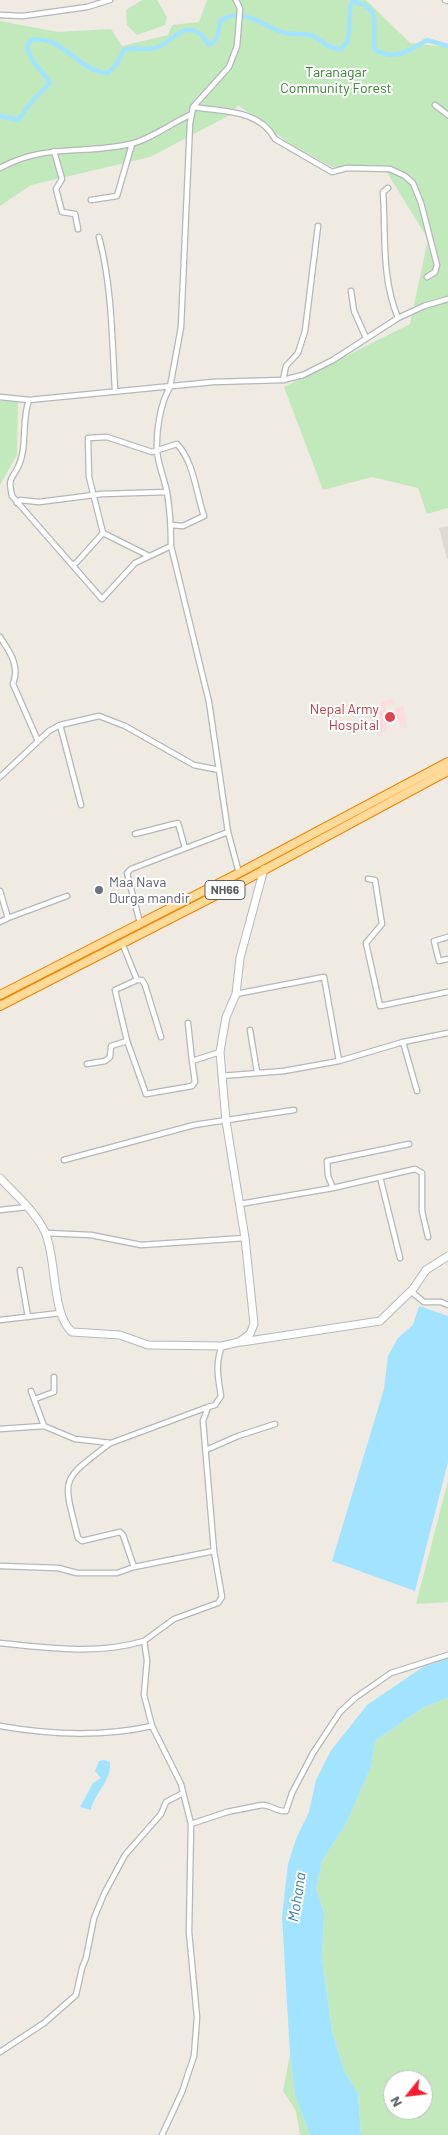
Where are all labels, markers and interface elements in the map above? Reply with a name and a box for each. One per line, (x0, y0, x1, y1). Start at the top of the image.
park label: Taranagar Community Forest (280, 64, 392, 96)
place label: Nepal Army Hospital (310, 701, 379, 734)
marker: Nepal Army Hospital (383, 710, 397, 724)
place label: Maa Nava Durga mandir (109, 874, 190, 906)
road number: NH66 (205, 880, 245, 900)
marker: Maa Nava Durga mandir (93, 884, 105, 896)
water label: Mohana (284, 1871, 310, 1923)
north arrow (383, 2070, 433, 2120)
text: N (386, 2094, 405, 2110)

